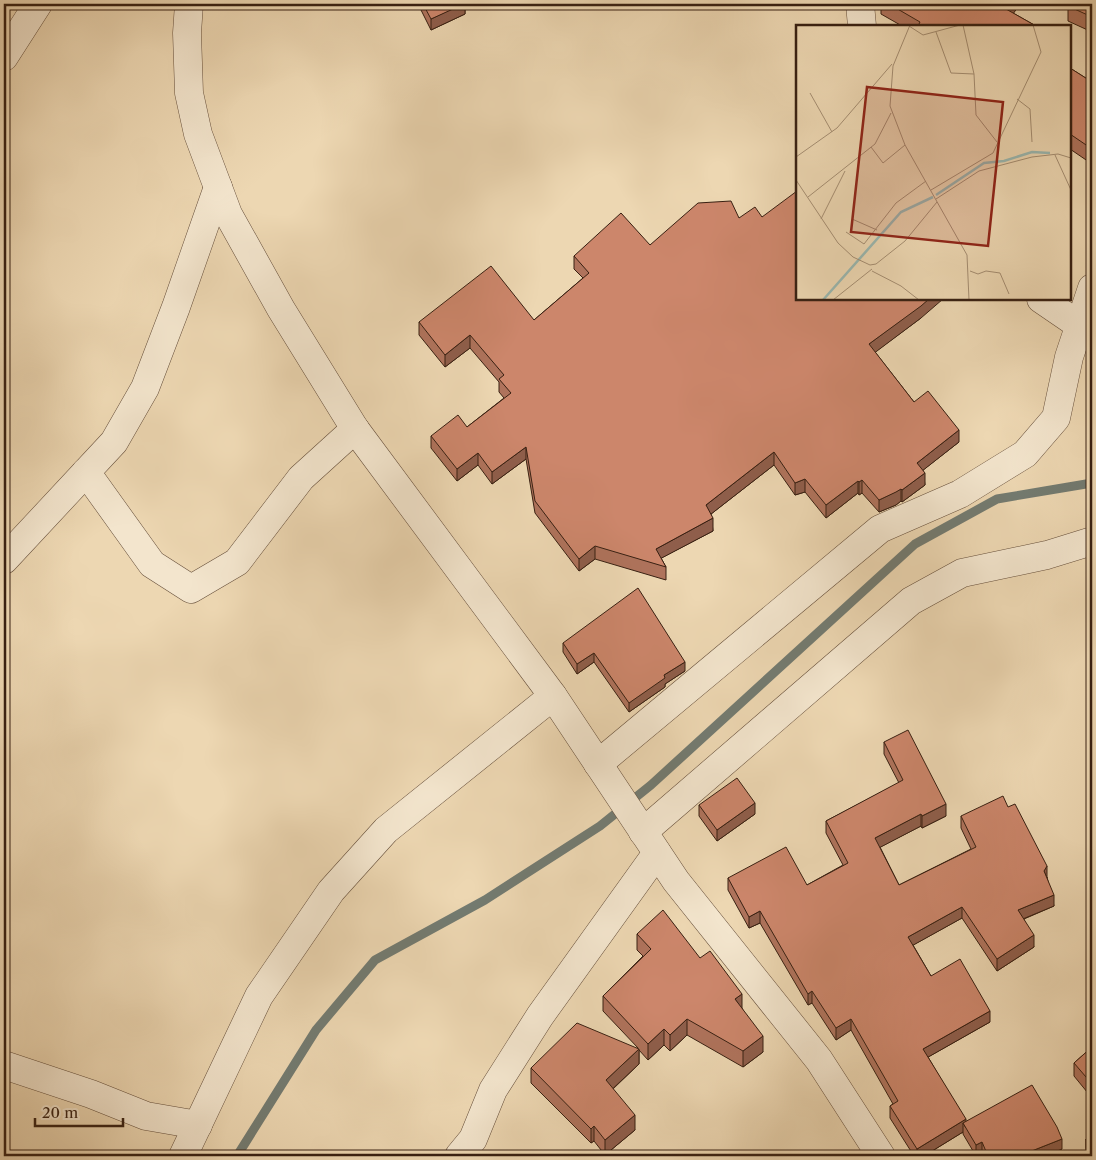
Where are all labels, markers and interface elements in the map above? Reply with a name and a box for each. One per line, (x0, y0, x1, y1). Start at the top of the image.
inset map (796, 25, 1071, 300)
scale bar (35, 1095, 122, 1127)
text: 20 m (42, 1103, 78, 1122)

